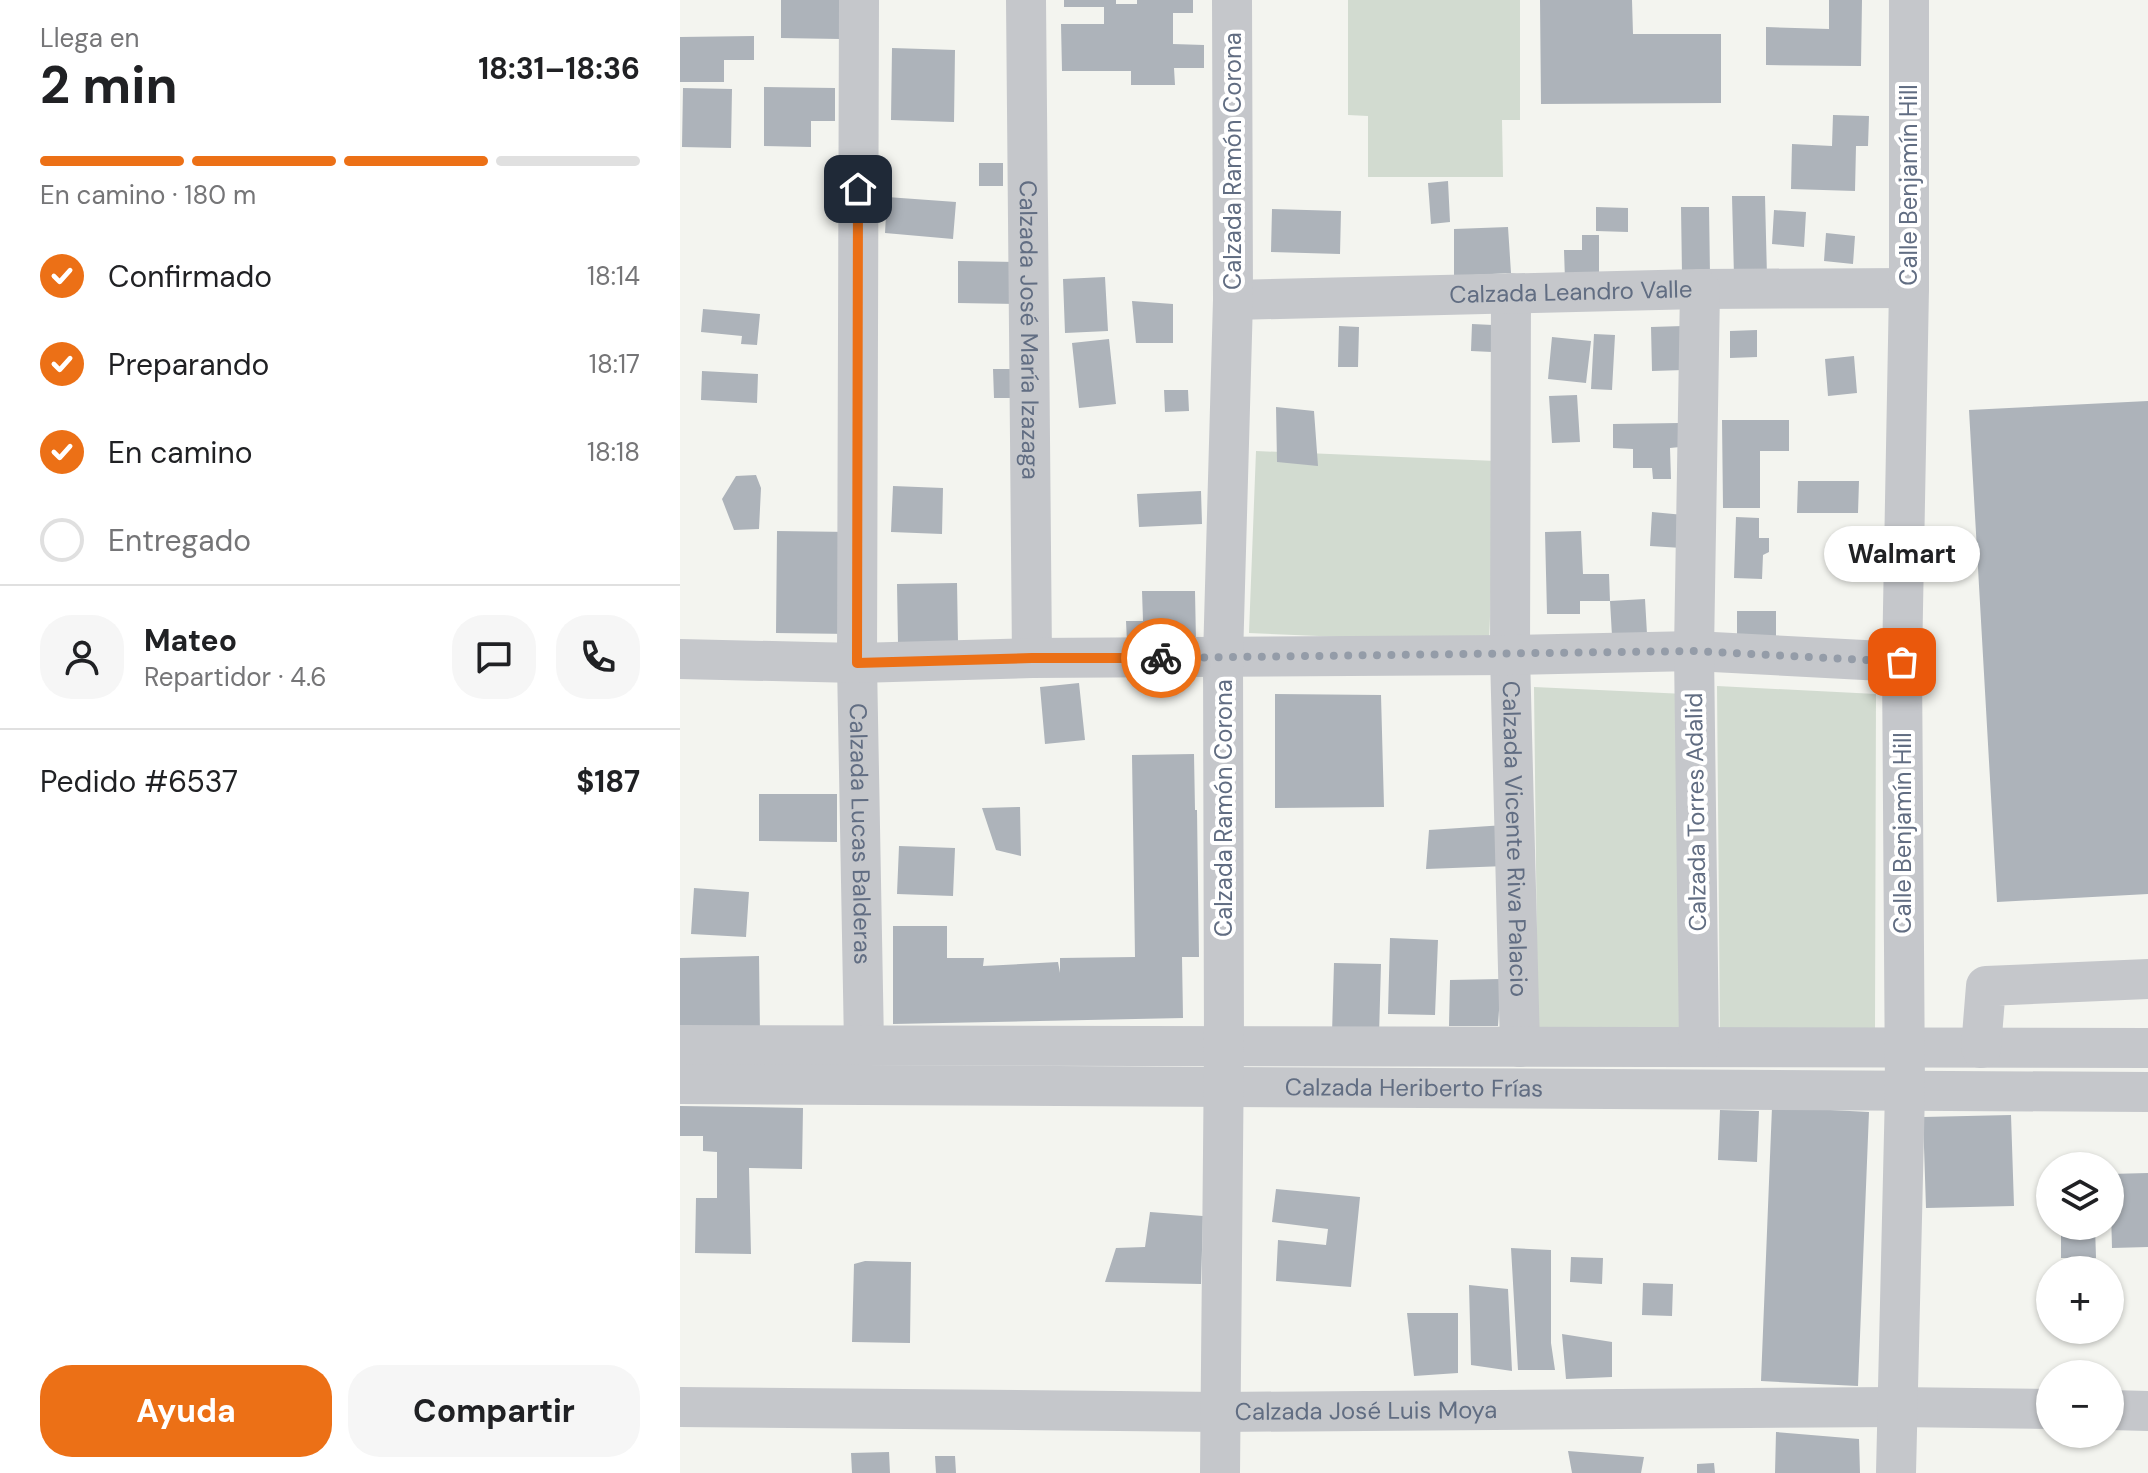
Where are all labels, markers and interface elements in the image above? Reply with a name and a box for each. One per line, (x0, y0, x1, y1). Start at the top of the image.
text: Llega en (40, 21, 139, 55)
street label: Calzada Ramón Corona (1217, 32, 1248, 290)
text: 18:31–18:36 (478, 49, 640, 88)
text: 2 min (40, 51, 178, 119)
street label: Calle Benjamín Hill (1893, 84, 1924, 286)
pin (824, 155, 892, 223)
icon: home (836, 167, 880, 211)
text: En camino · 180 m (40, 178, 256, 212)
street label: Calzada José María Izazaga (1013, 180, 1046, 480)
icon: check (40, 254, 84, 298)
text: Confirmado (108, 257, 272, 296)
text: 18:14 (587, 259, 640, 293)
street label: Calzada Leandro Valle (1449, 273, 1693, 310)
icon: check (40, 342, 84, 386)
text: Preparando (108, 345, 269, 384)
text: 18:17 (589, 347, 640, 381)
icon: check (40, 430, 84, 474)
text: En camino (108, 433, 253, 472)
text: 18:18 (587, 435, 640, 469)
text: Entregado (108, 521, 251, 560)
callout: Walmart (1824, 526, 1980, 582)
text: Walmart (1848, 537, 1956, 571)
button: person (40, 615, 124, 699)
button: chat (452, 615, 536, 699)
button: phone (556, 615, 640, 699)
courier (1121, 618, 1201, 698)
text: Mateo (144, 621, 237, 660)
pin (1868, 628, 1936, 696)
icon: bike (1139, 636, 1183, 680)
icon: bag (1880, 640, 1924, 684)
text: Repartidor · 4.6 (144, 660, 327, 694)
street label: Calzada Ramón Corona (1208, 679, 1239, 937)
street label: Calzada Vicente Riva Palacio (1496, 680, 1535, 997)
street label: Calzada Torres Adalid (1678, 692, 1713, 932)
street label: Calzada Lucas Balderas (843, 703, 879, 965)
street label: Calle Benjamín Hill (1887, 732, 1918, 934)
text: Pedido #6537 (40, 762, 238, 801)
text: $187 (576, 762, 640, 801)
street label: Calzada Heriberto Frías (1285, 1071, 1543, 1104)
map controls (2036, 1152, 2124, 1448)
button: layers (2036, 1152, 2124, 1240)
button: + (2036, 1256, 2124, 1344)
button: − (2036, 1360, 2124, 1448)
button: Ayuda (40, 1365, 332, 1457)
button: Compartir (348, 1365, 640, 1457)
street label: Calzada José Luis Moya (1235, 1394, 1497, 1427)

